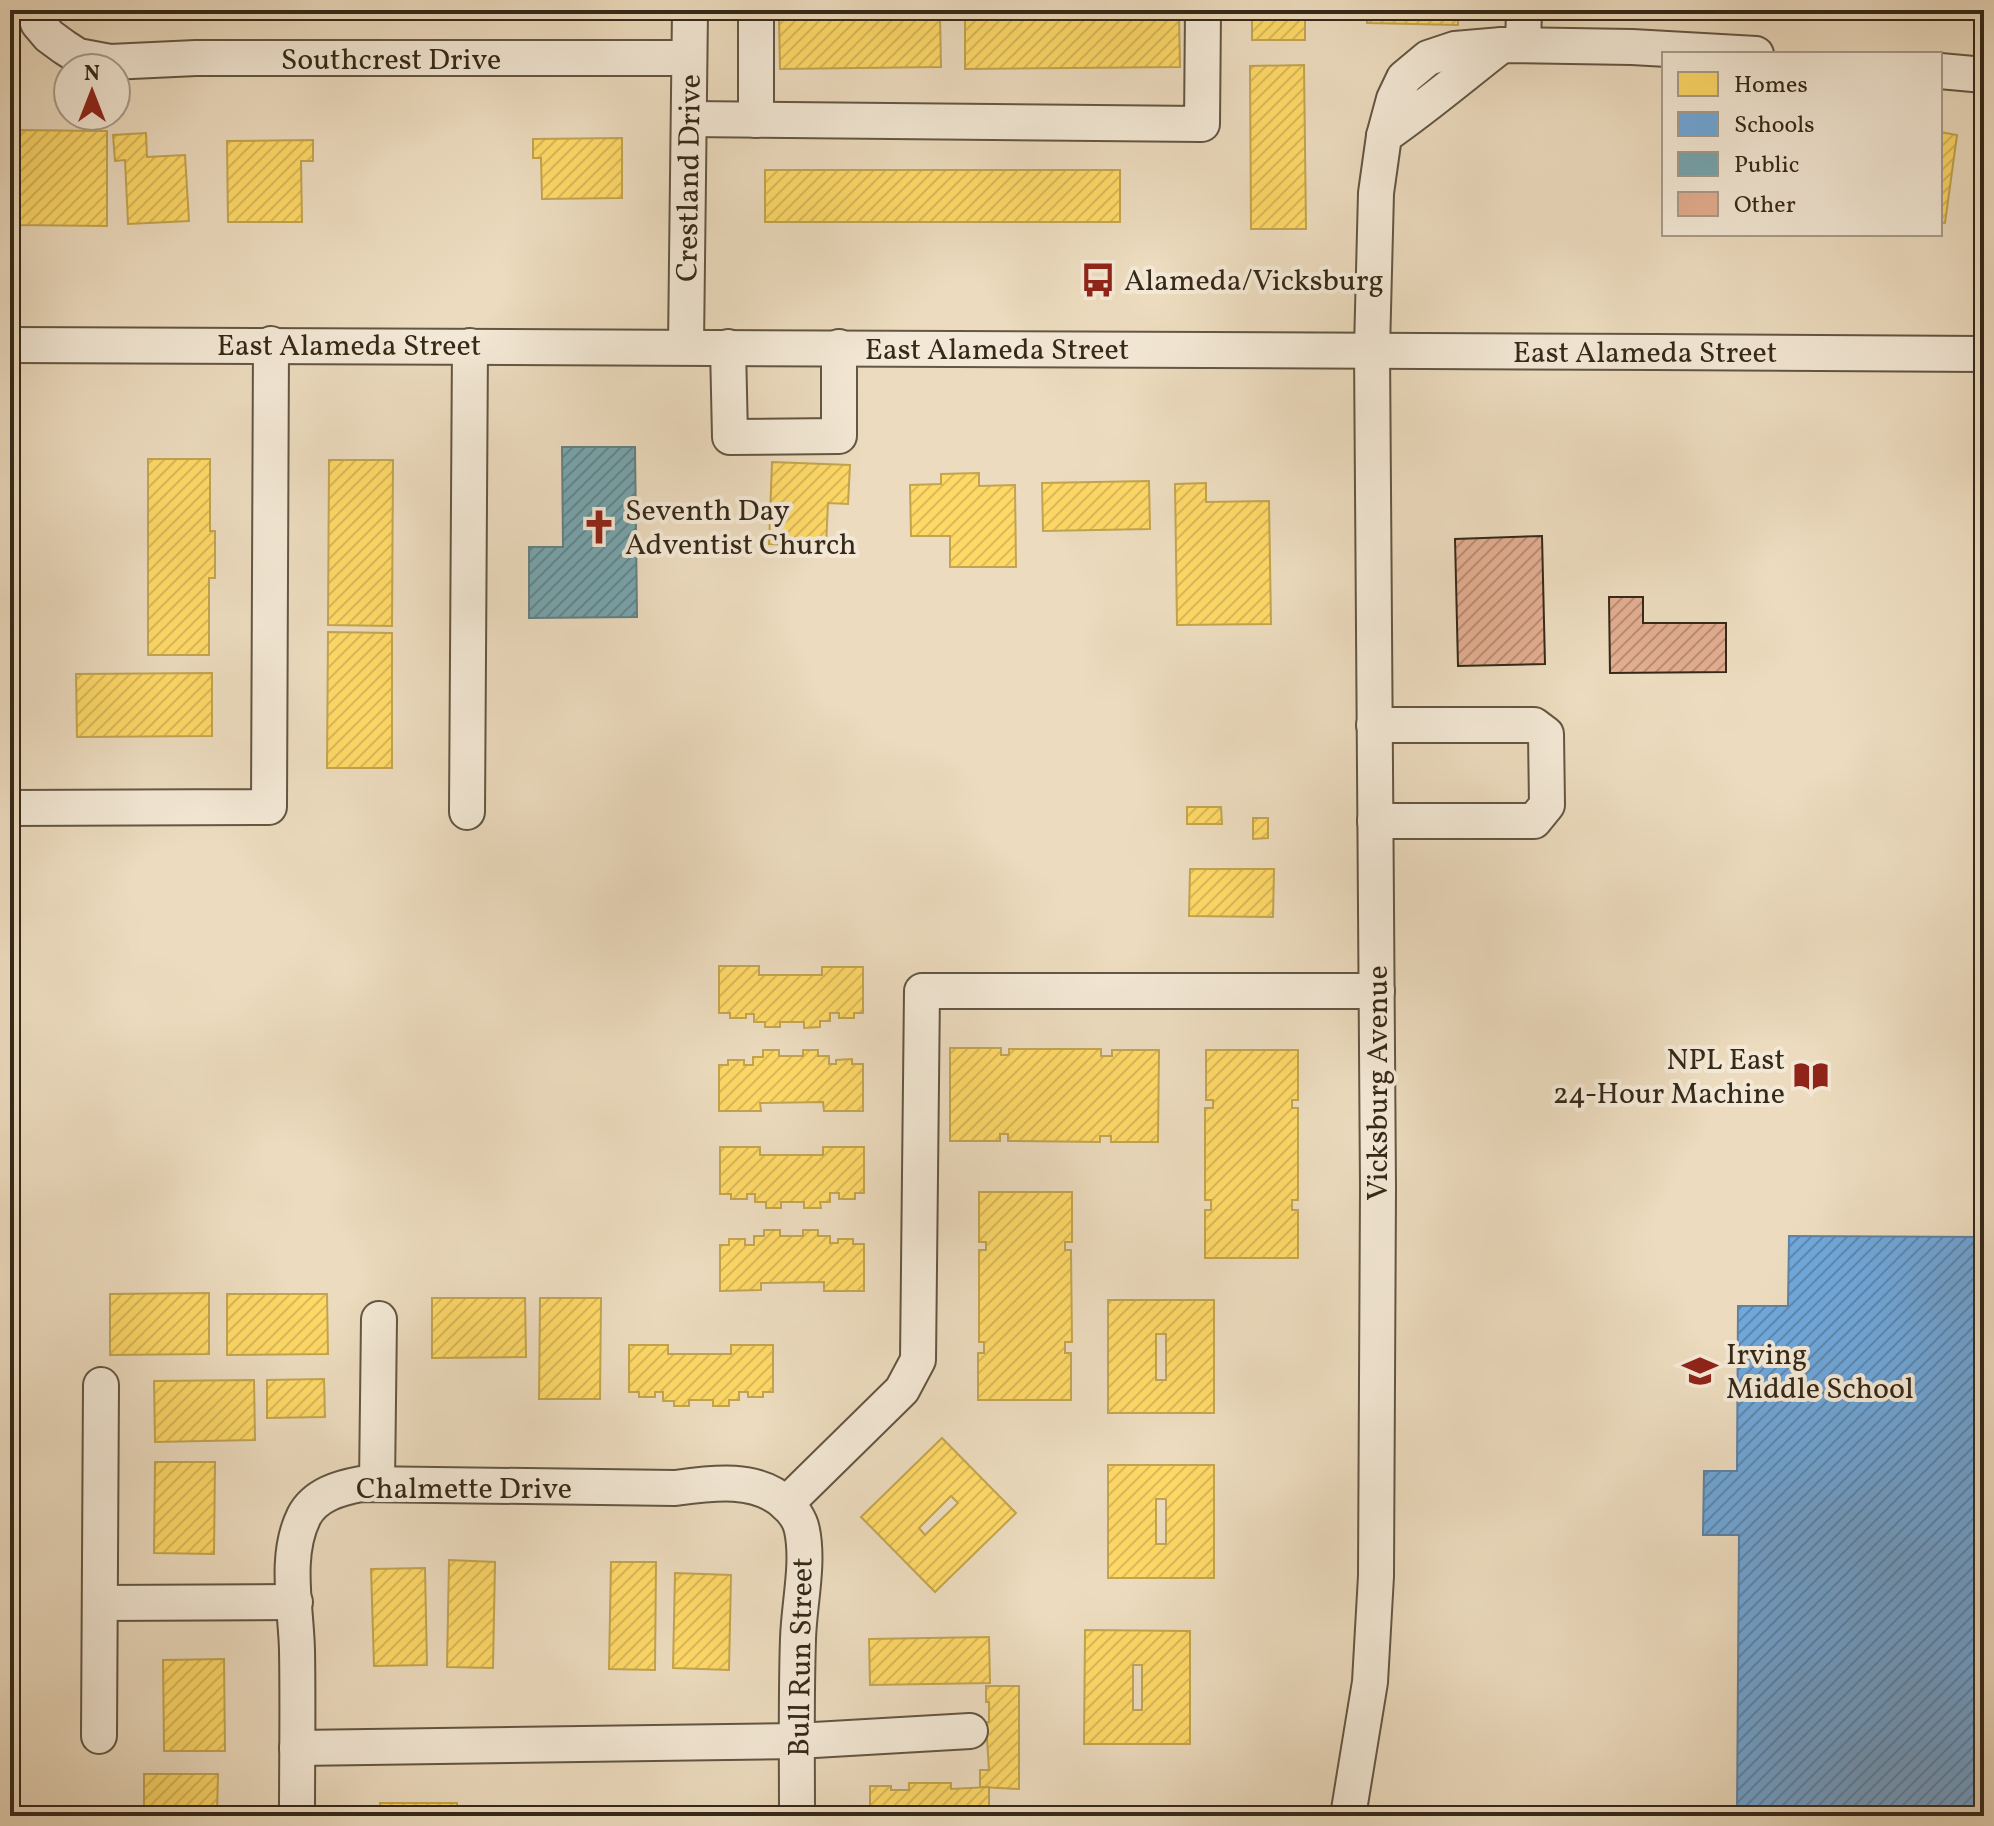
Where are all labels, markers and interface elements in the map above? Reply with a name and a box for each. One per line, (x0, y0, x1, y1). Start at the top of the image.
street label: Southcrest Drive (281, 40, 501, 82)
north arrow (52, 52, 132, 132)
legend (1662, 52, 1942, 236)
text: N (84, 59, 100, 90)
text: Homes (1734, 69, 1808, 103)
street label: Crestland Drive (667, 74, 713, 282)
text: Schools (1734, 109, 1814, 143)
text: Public (1734, 149, 1800, 183)
text: Other (1734, 189, 1796, 223)
bus stop icon: Alameda/Vicksburg (1079, 261, 1117, 299)
place label: Alameda/Vicksburg (1124, 261, 1384, 303)
street label: East Alameda Street (217, 326, 481, 368)
street label: East Alameda Street (865, 330, 1129, 372)
street label: East Alameda Street (1513, 333, 1777, 375)
place label: Seventh Day Adventist Church (625, 491, 857, 567)
church icon: Seventh Day Adventist Church (580, 508, 618, 546)
street label: Vicksburg Avenue (1358, 965, 1400, 1201)
place label: NPL East 24-Hour Machine (1553, 1040, 1785, 1116)
library icon: NPL East 24-Hour Machine (1792, 1057, 1830, 1095)
place label: Irving Middle School (1726, 1335, 1914, 1411)
school or university icon: Irving Middle School (1681, 1352, 1719, 1390)
street label: Chalmette Drive (356, 1469, 572, 1511)
street label: Bull Run Street (779, 1557, 825, 1757)

